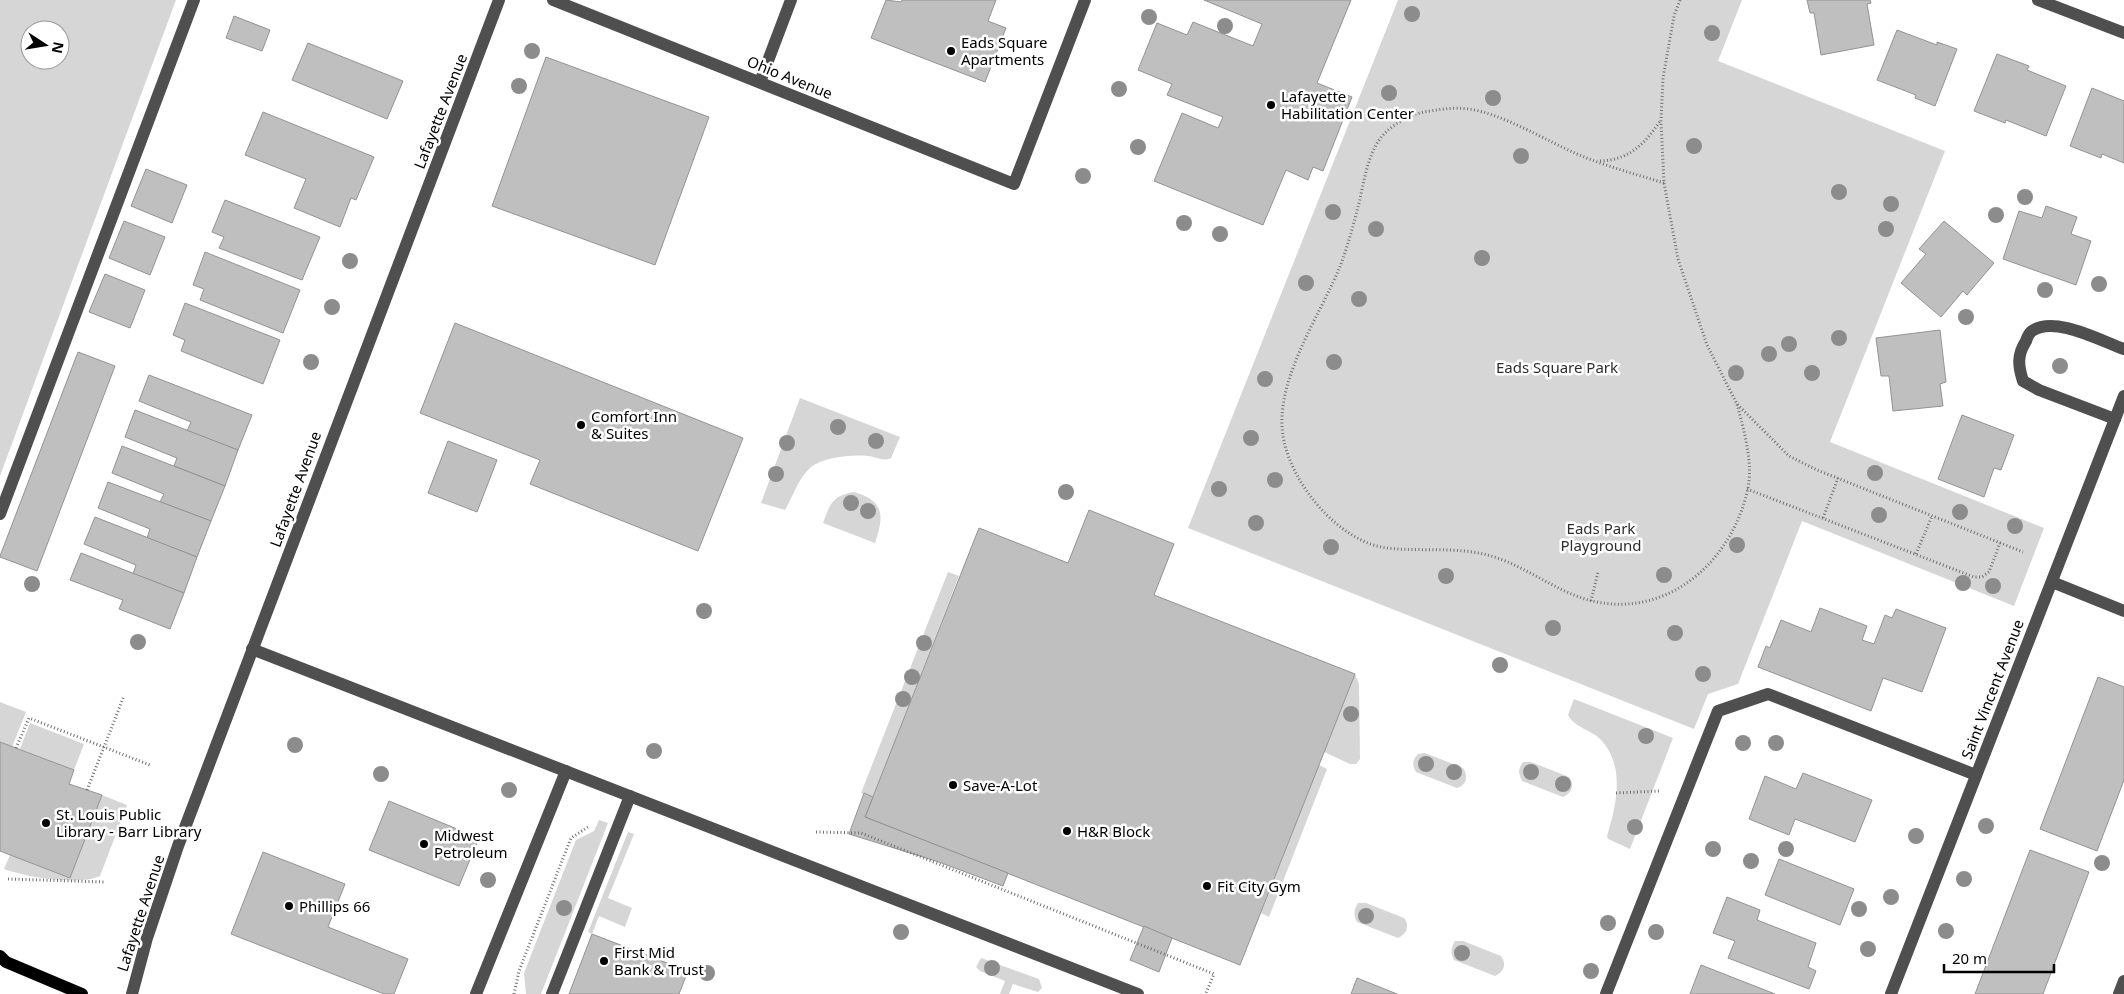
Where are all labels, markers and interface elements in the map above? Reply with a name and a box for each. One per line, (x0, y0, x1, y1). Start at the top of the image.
north arrow (20, 20, 70, 70)
place label: Eads Square Apartments (961, 32, 1048, 69)
text: N (48, 40, 69, 55)
marker: Eads Square Apartments (945, 45, 957, 57)
street label: Lafayette Avenue (409, 51, 471, 171)
street label: Ohio Avenue (744, 51, 836, 103)
place label: Lafayette Habilitation Center (1281, 86, 1414, 123)
marker: Lafayette Habilitation Center (1265, 99, 1277, 111)
park label: Eads Square Park (1496, 357, 1618, 377)
place label: Comfort Inn & Suites (591, 406, 677, 443)
marker: Comfort Inn & Suites (575, 419, 587, 431)
street label: Lafayette Avenue (265, 428, 325, 550)
park label: Eads Park Playground (1561, 518, 1641, 555)
street label: Saint Vincent Avenue (1956, 616, 2028, 762)
place label: Save-A-Lot (963, 775, 1038, 795)
marker: Save-A-Lot (947, 779, 959, 791)
place label: St. Louis Public Library - Barr Library (56, 804, 202, 841)
marker: St. Louis Public Library - Barr Library (40, 817, 52, 829)
place label: H&R Block (1077, 821, 1150, 841)
place label: Midwest Petroleum (434, 825, 508, 862)
marker: H&R Block (1061, 825, 1073, 837)
marker: Midwest Petroleum (418, 838, 430, 850)
street label: Lafayette Avenue (112, 852, 168, 974)
place label: Fit City Gym (1217, 876, 1301, 896)
marker: Fit City Gym (1201, 880, 1213, 892)
place label: Phillips 66 (299, 896, 370, 916)
marker: Phillips 66 (283, 900, 295, 912)
place label: First Mid Bank & Trust (614, 942, 704, 979)
scale bar (1944, 942, 2054, 974)
text: 20 m (1952, 948, 1987, 968)
marker: First Mid Bank & Trust (598, 955, 610, 967)

